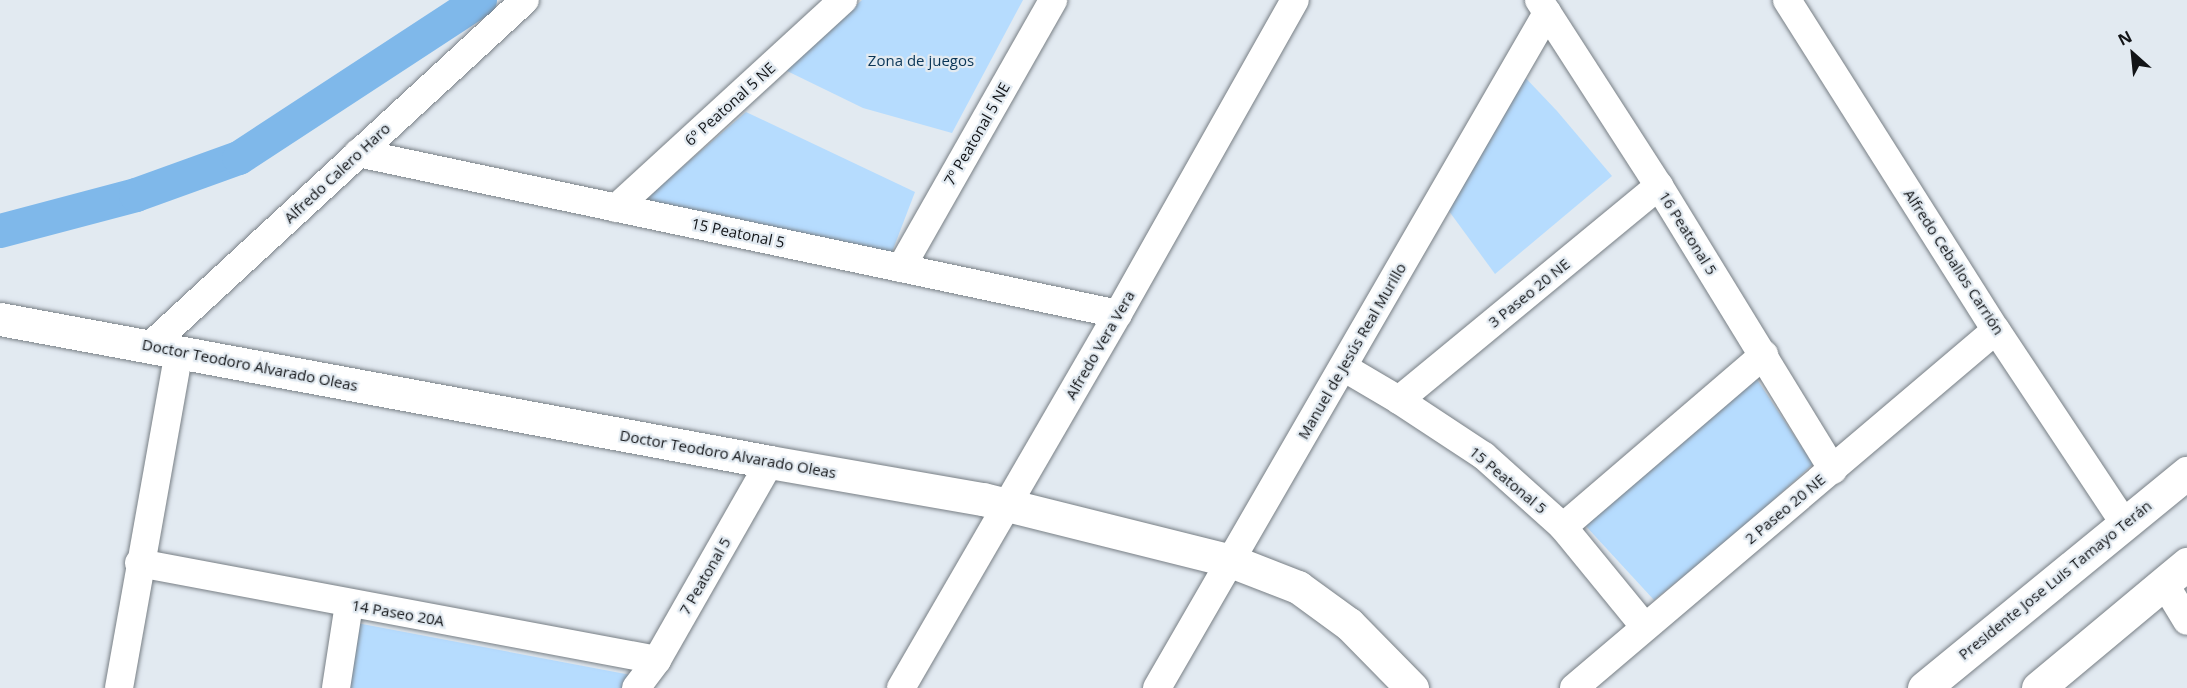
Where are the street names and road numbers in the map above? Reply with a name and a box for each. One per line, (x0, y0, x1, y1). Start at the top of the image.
street label: 6º Peatonal 5 NE (681, 59, 779, 149)
street label: 7º Peatonal 5 NE (940, 79, 1014, 189)
street label: Alfredo Calero Haro (280, 119, 394, 227)
street label: Alfredo Ceballos Carrión (1900, 186, 2008, 338)
street label: 16 Peatonal 5 (1655, 188, 1721, 278)
street label: 15 Peatonal 5 (690, 214, 786, 252)
street label: 3 Paseo 20 NE (1485, 255, 1573, 331)
street label: Manuel de Jesús Real Murillo (1294, 260, 1410, 442)
street label: Alfredo Vera Vera (1062, 287, 1138, 403)
street label: Doctor Teodoro Alvarado Oleas (141, 335, 359, 395)
street label: Doctor Teodoro Alvarado Oleas (618, 426, 838, 482)
street label: 15 Peatonal 5 (1466, 443, 1550, 517)
street label: 2 Paseo 20 NE (1741, 470, 1829, 548)
street label: Presidente Jose Luis Tamayo Terán (1955, 497, 2155, 663)
street label: 7 Peatonal 5 (676, 534, 734, 618)
street label: 14 Paseo 20A (350, 596, 446, 630)

